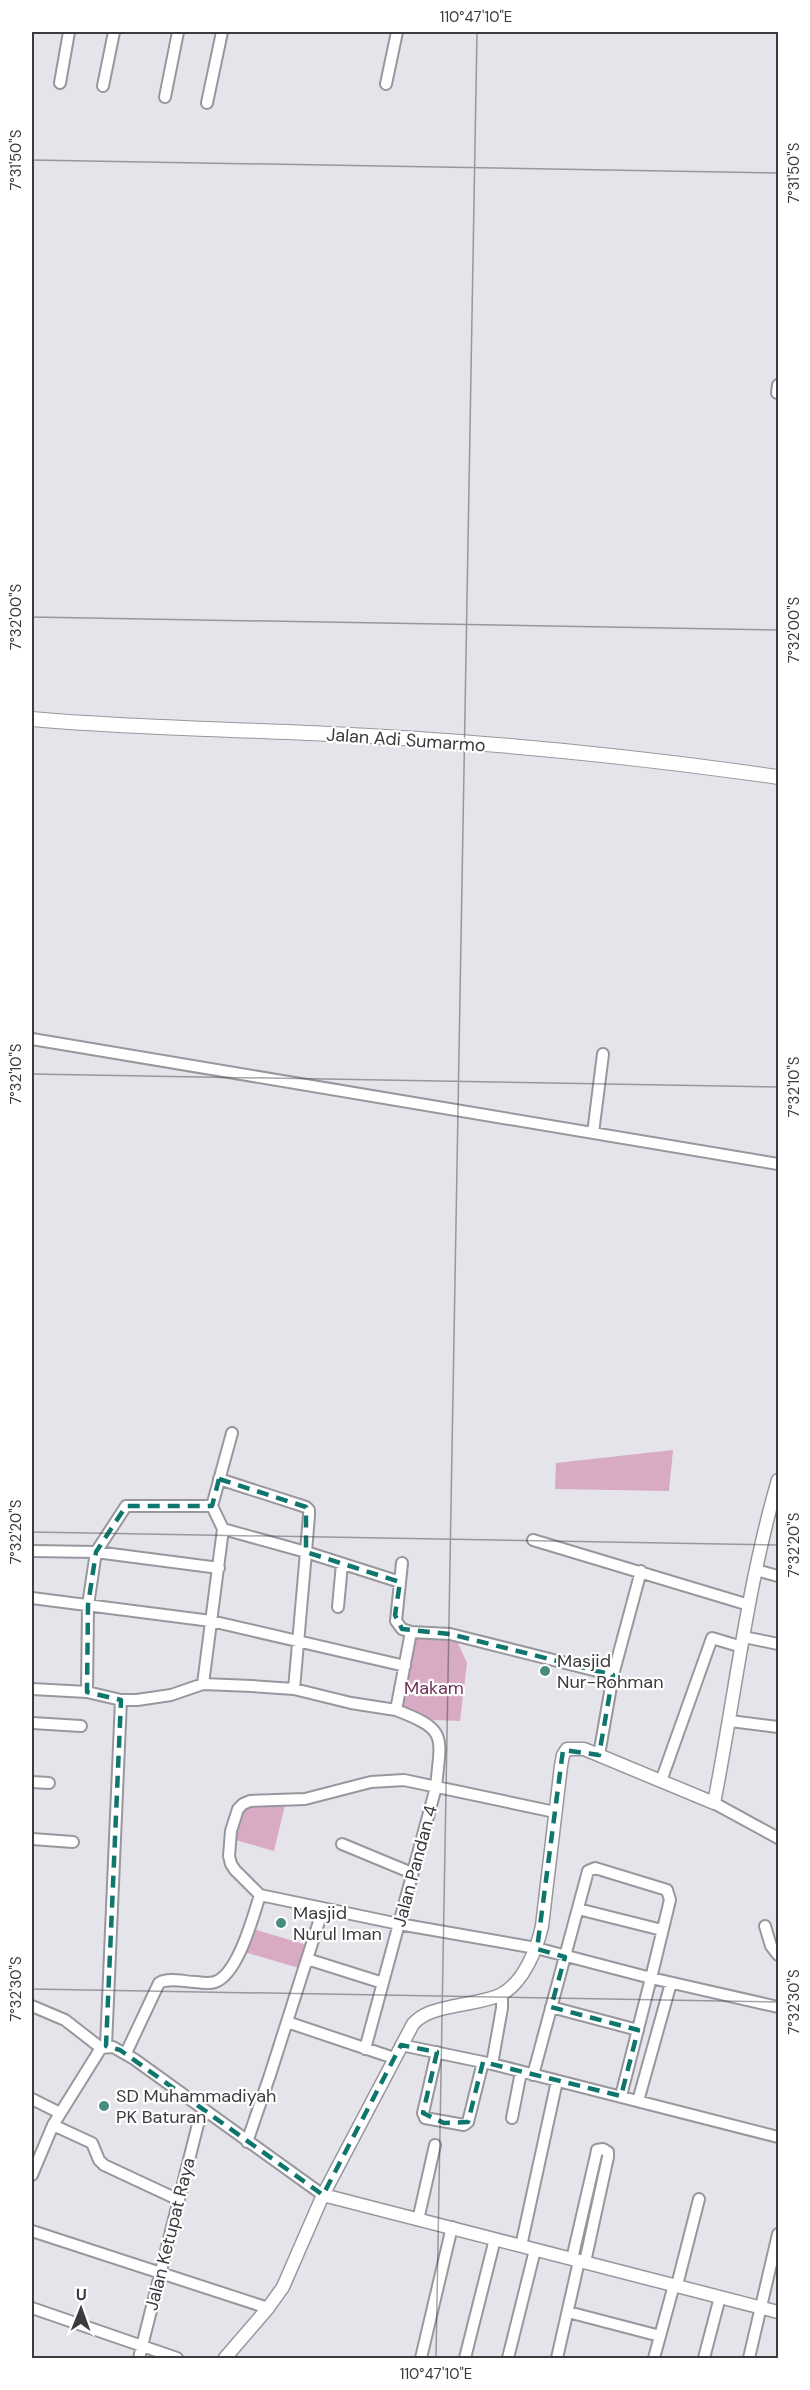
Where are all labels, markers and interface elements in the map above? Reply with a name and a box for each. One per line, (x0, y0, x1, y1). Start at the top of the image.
text: 110°47'10"E (440, 7, 512, 27)
text: 7°31'50"S (6, 129, 26, 190)
text: 7°31'50"S (784, 142, 804, 203)
text: 7°32'00"S (6, 583, 26, 650)
text: 7°32'00"S (784, 596, 804, 663)
street label: Jalan Adi Sumarmo (326, 722, 486, 758)
text: 7°32'10"S (6, 1043, 26, 1105)
text: 7°32'10"S (784, 1056, 804, 1118)
text: 7°32'20"S (6, 1499, 26, 1564)
text: 7°32'20"S (784, 1512, 804, 1577)
place label: Masjid Nur-Rohman (557, 1649, 664, 1694)
marker: Masjid Nur-Rohman (538, 1664, 552, 1678)
park label: Makam (404, 1676, 464, 1700)
street label: Jalan Pandan 4 (387, 1802, 443, 1929)
place label: Masjid Nurul Iman (293, 1901, 382, 1946)
marker: Masjid Nurul Iman (274, 1916, 288, 1930)
text: 7°32'30"S (6, 1956, 26, 2022)
text: 7°32'30"S (784, 1969, 804, 2035)
place label: SD Muhammadiyah PK Baturan (116, 2084, 276, 2129)
marker: SD Muhammadiyah PK Baturan (97, 2099, 111, 2113)
street label: Jalan Ketupat Raya (139, 2155, 201, 2313)
north arrow (51, 2279, 111, 2339)
text: U (76, 2284, 87, 2305)
text: 110°47'10"E (400, 2364, 472, 2384)

